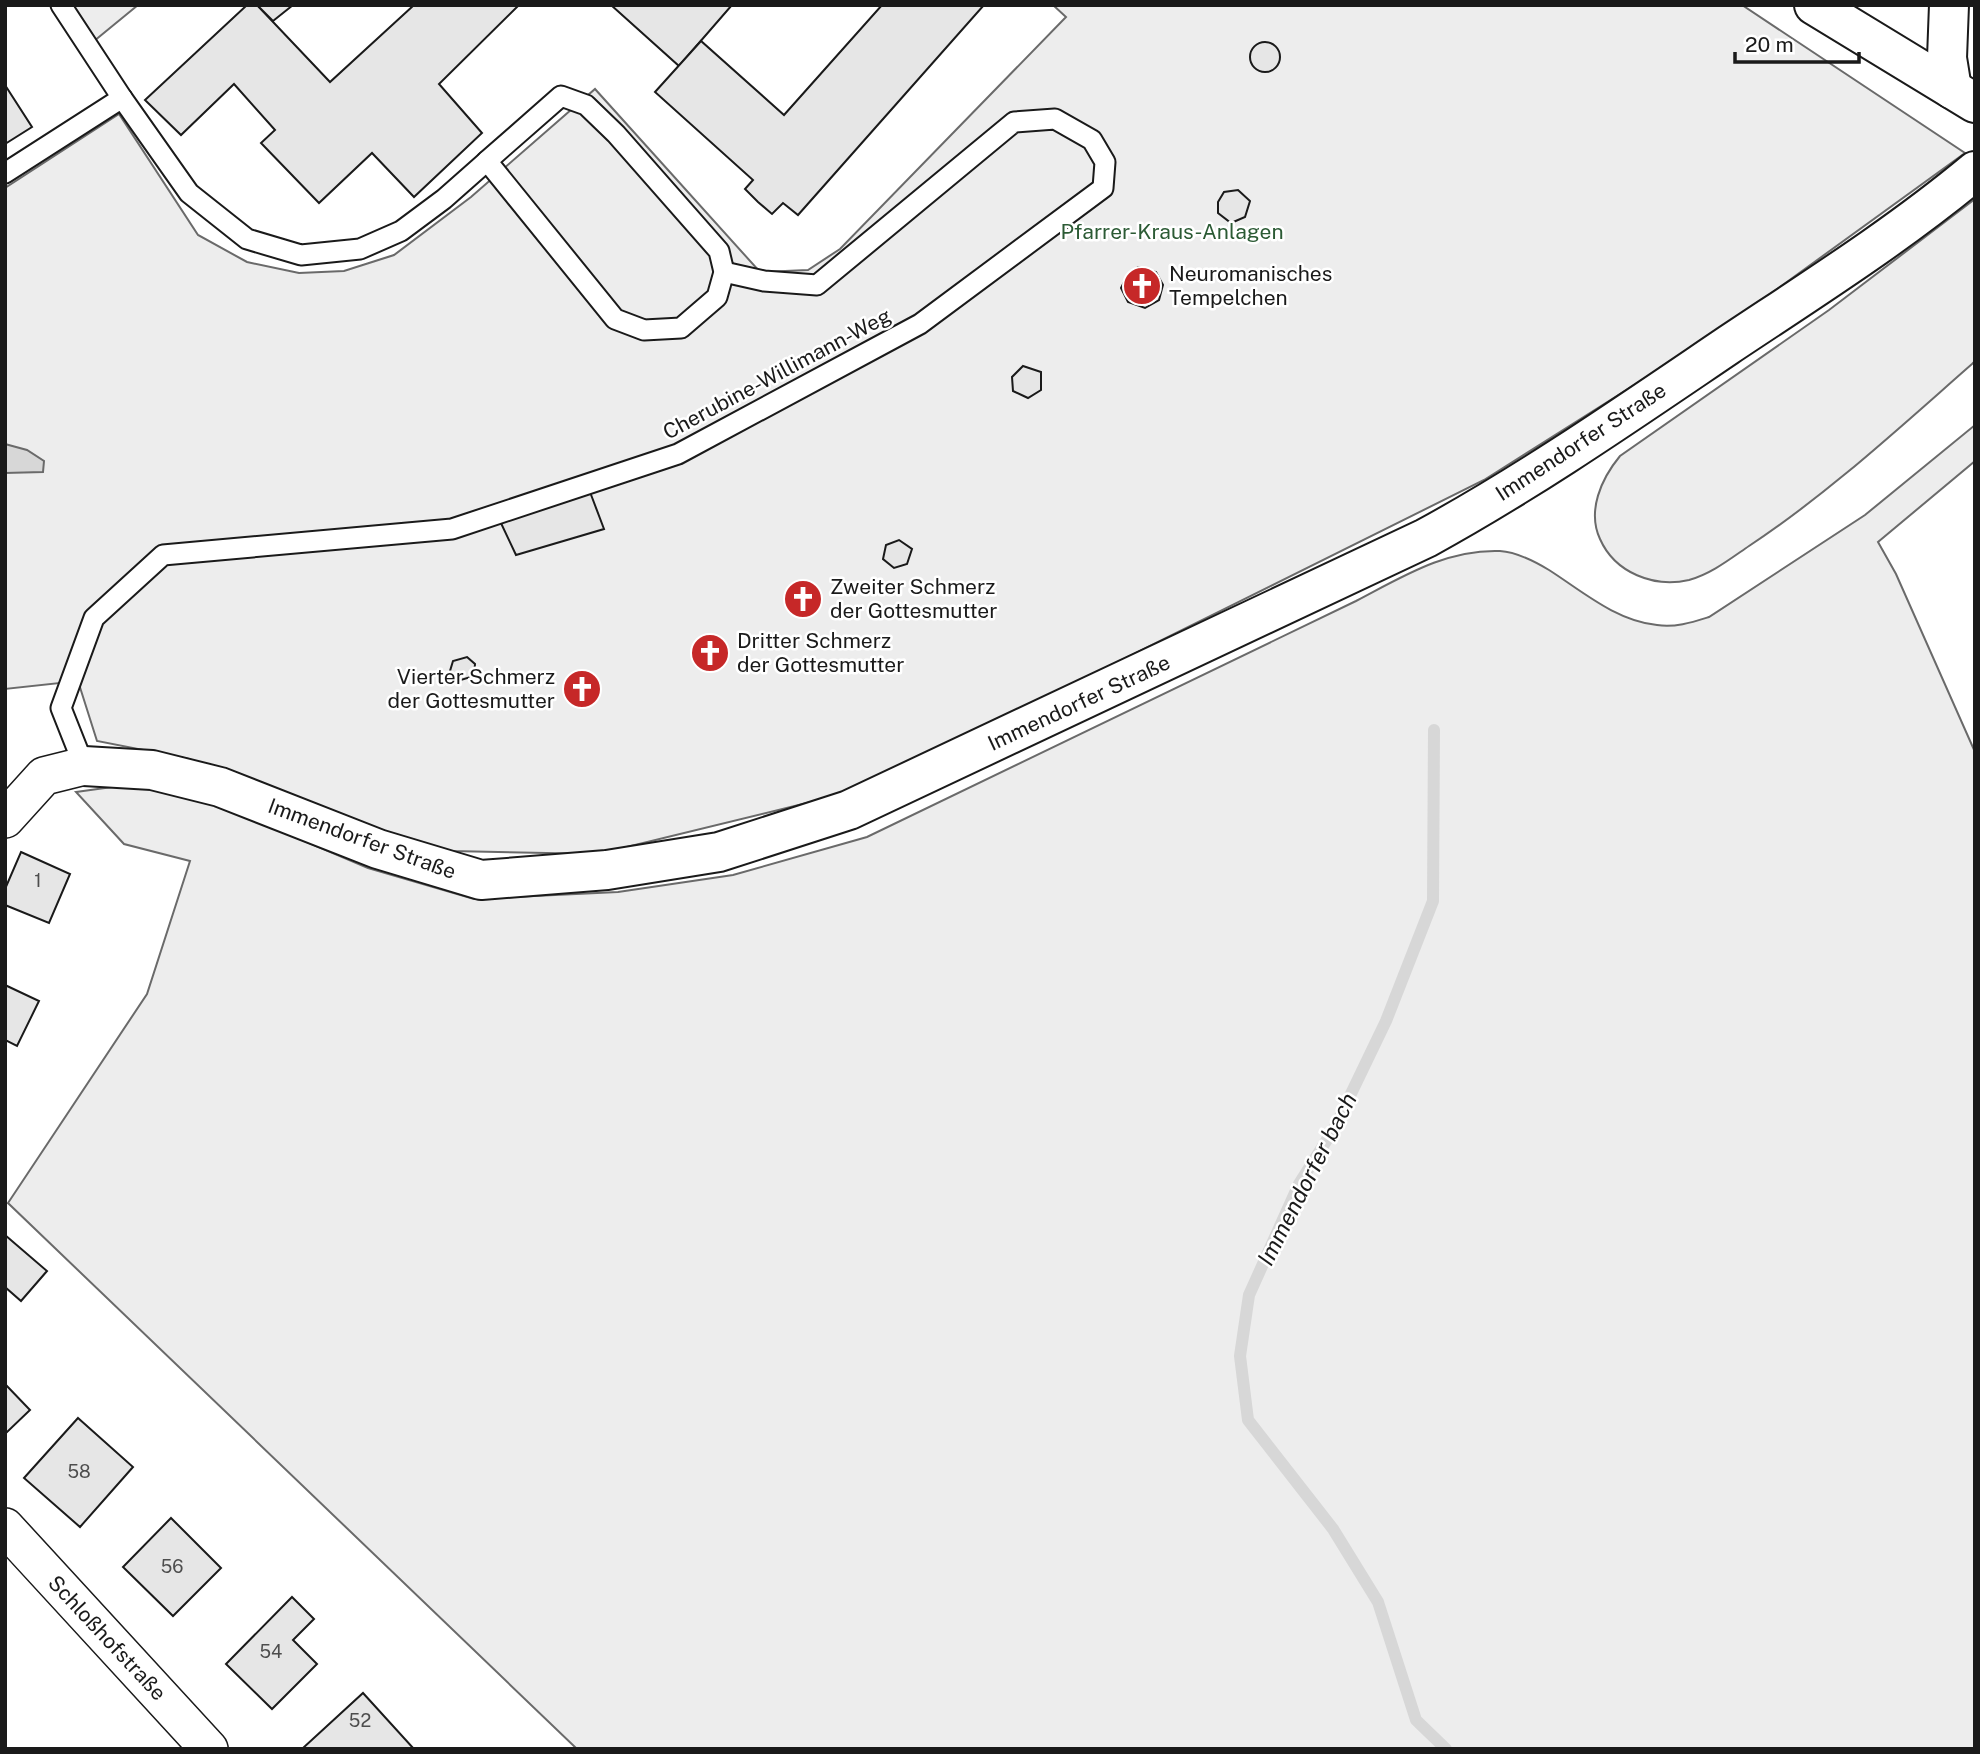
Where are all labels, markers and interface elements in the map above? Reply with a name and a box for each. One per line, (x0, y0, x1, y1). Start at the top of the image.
scale bar (1735, 21, 1859, 65)
text: 20 m (1745, 32, 1794, 57)
park label: Pfarrer-Kraus-Anlagen (1060, 219, 1284, 244)
place label: Neuromanisches Tempelchen (1169, 261, 1332, 310)
church icon: Neuromanisches Tempelchen (1121, 265, 1163, 307)
street label: Cherubine-Willimann-Weg (659, 303, 895, 444)
street label: Immendorfer Straße (1491, 377, 1671, 506)
place label: Zweiter Schmerz der Gottesmutter (830, 574, 997, 623)
church icon: Zweiter Schmerz der Gottesmutter (782, 578, 824, 620)
place label: Dritter Schmerz der Gottesmutter (737, 628, 904, 677)
church icon: Dritter Schmerz der Gottesmutter (689, 632, 731, 674)
street label: Immendorfer Straße (984, 649, 1174, 756)
place label: Vierter Schmerz der Gottesmutter (388, 664, 555, 713)
church icon: Vierter Schmerz der Gottesmutter (561, 668, 603, 710)
street label: Immendorfer Straße (265, 793, 459, 884)
house number: 1 (34, 870, 42, 891)
water label: Immendorfer bach (1251, 1088, 1362, 1270)
house number: 58 (67, 1461, 91, 1482)
house number: 56 (161, 1556, 183, 1577)
street label: Schloßhofstraße (43, 1570, 172, 1705)
house number: 54 (260, 1641, 282, 1662)
house number: 52 (349, 1710, 371, 1731)

